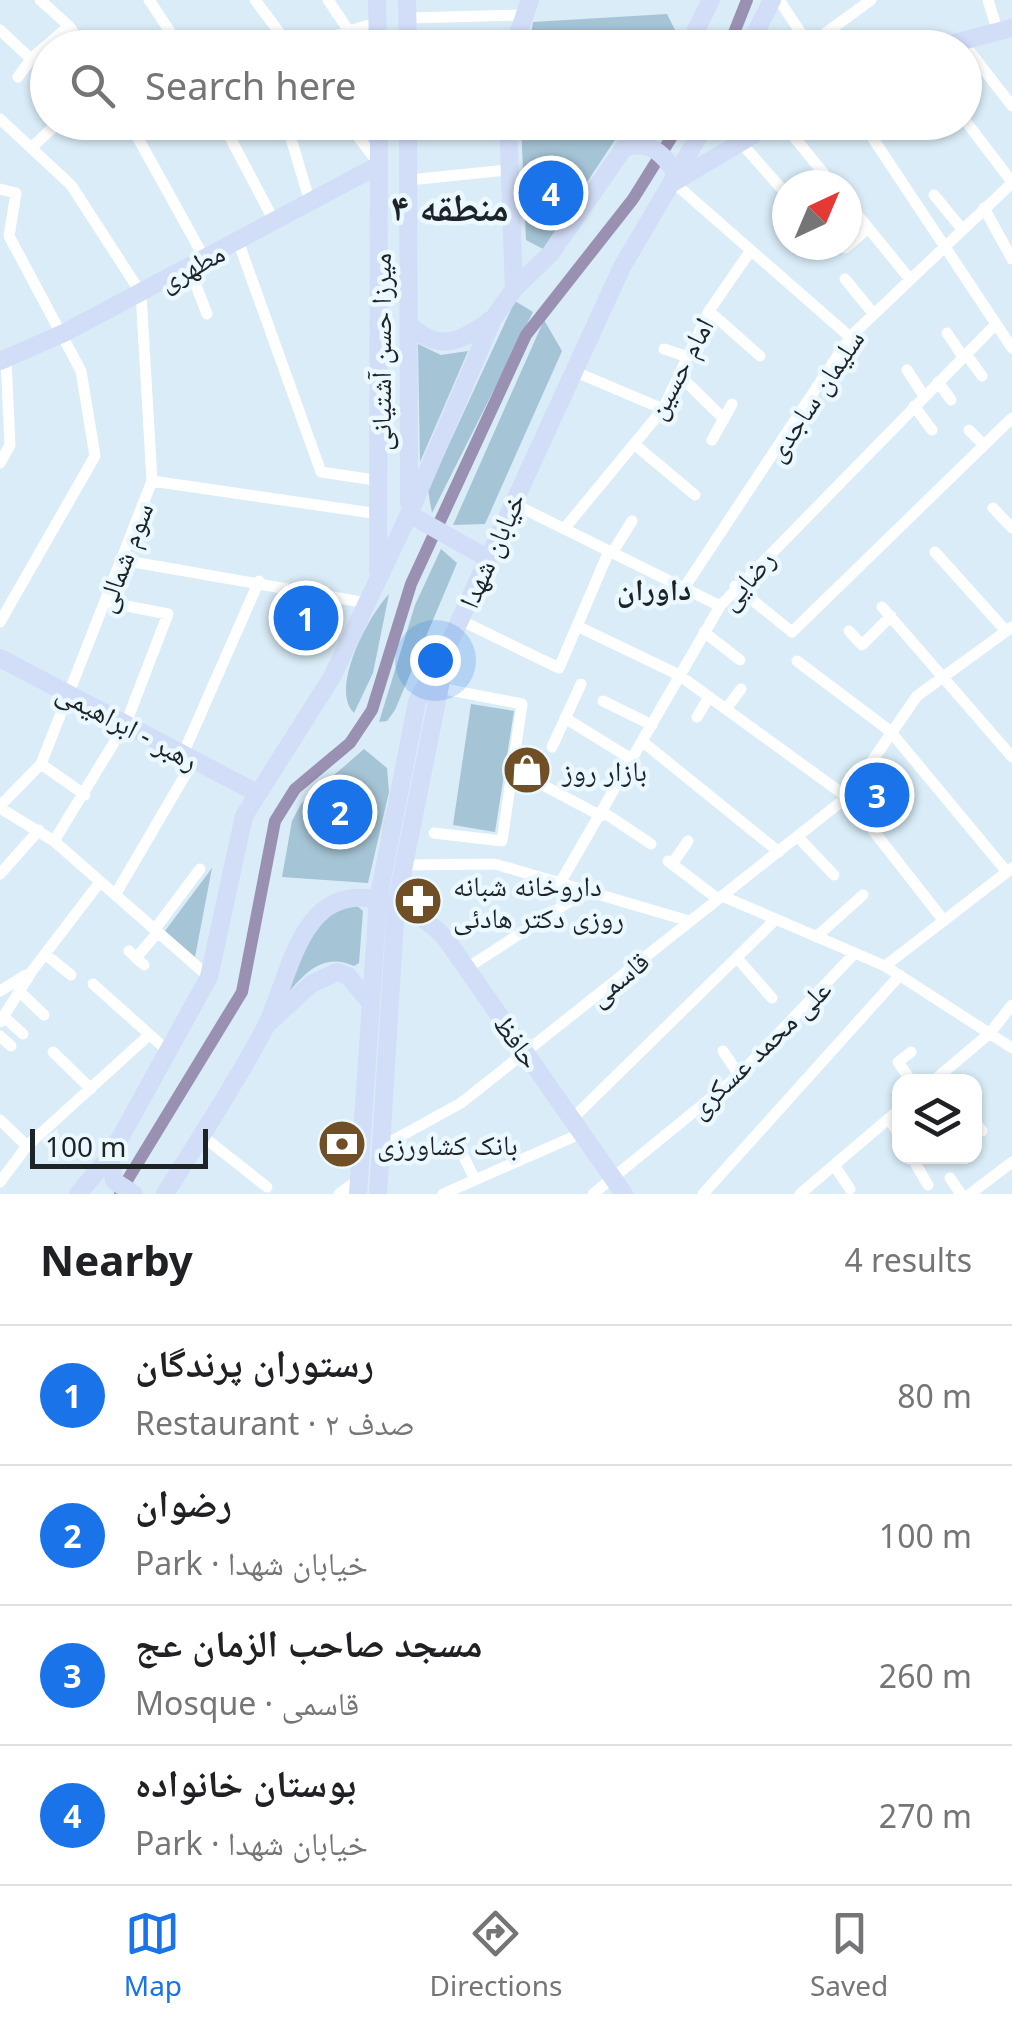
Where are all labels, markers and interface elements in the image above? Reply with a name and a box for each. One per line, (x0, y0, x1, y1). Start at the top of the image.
search box (30, 30, 982, 140)
icon: search (65, 58, 120, 113)
text: Search here (145, 59, 356, 111)
pin: 4 (518, 156, 584, 230)
north arrow (772, 170, 862, 260)
district label: منطقه ۴ (391, 180, 509, 232)
street label: مطهری (151, 233, 231, 299)
street label: میرزا حسن آشتیانی (361, 253, 399, 451)
street label: امام حسین (636, 310, 723, 426)
street label: سلیمان ساجدی (756, 322, 872, 468)
street label: خیابان شهدا (449, 486, 533, 614)
street label: سوم شمالی (85, 497, 162, 618)
street label: رضایی (709, 541, 783, 617)
district label: داوران (617, 568, 691, 609)
pin: 1 (274, 580, 338, 656)
your location (410, 635, 461, 686)
street label: رهبر - ابراهیمی (50, 672, 206, 778)
shop icon: بازار روز (501, 744, 553, 796)
place label: بازار روز (561, 751, 647, 789)
pin: 3 (844, 758, 910, 832)
pin: 2 (308, 774, 372, 850)
place label: داروخانه شبانه روزی دکتر هادئی (453, 866, 624, 936)
pharmacy icon: داروخانه شبانه روزی دکتر هادئی (392, 875, 444, 927)
street label: قاسمی (580, 942, 656, 1014)
street label: علی محمد عسکری (679, 970, 839, 1126)
street label: حافظ (486, 1006, 550, 1076)
map controls (892, 1074, 982, 1164)
button: layers (892, 1074, 982, 1164)
bank icon: بانک کشاورزی (316, 1118, 368, 1170)
scale bar (30, 1124, 208, 1168)
place label: بانک کشاورزی (377, 1125, 518, 1163)
text: 100 m (45, 1127, 127, 1165)
text: Nearby (40, 1231, 193, 1288)
text: 4 results (845, 1238, 972, 1281)
text: رستوران پرندگان (135, 1336, 374, 1388)
text: 1 (63, 1374, 82, 1417)
text: 80 m (897, 1374, 972, 1417)
text: Restaurant · صدف ۲ (135, 1401, 415, 1444)
text: رضوان (135, 1476, 232, 1528)
text: 2 (63, 1514, 82, 1557)
text: 100 m (879, 1514, 972, 1557)
text: Park · خیابان شهدا (135, 1541, 368, 1584)
text: مسجد صاحب الزمان عج (135, 1616, 482, 1668)
text: 3 (63, 1654, 82, 1697)
text: 260 m (879, 1654, 972, 1697)
text: Mosque · قاسمی (135, 1681, 359, 1724)
text: بوستان خانواده (135, 1756, 356, 1808)
text: 4 (63, 1794, 82, 1837)
text: 270 m (879, 1794, 972, 1837)
text: Park · خیابان شهدا (135, 1821, 368, 1864)
tab: Map (124, 1906, 182, 2004)
tab: Directions (430, 1906, 562, 2004)
tab: Saved (810, 1906, 888, 2004)

